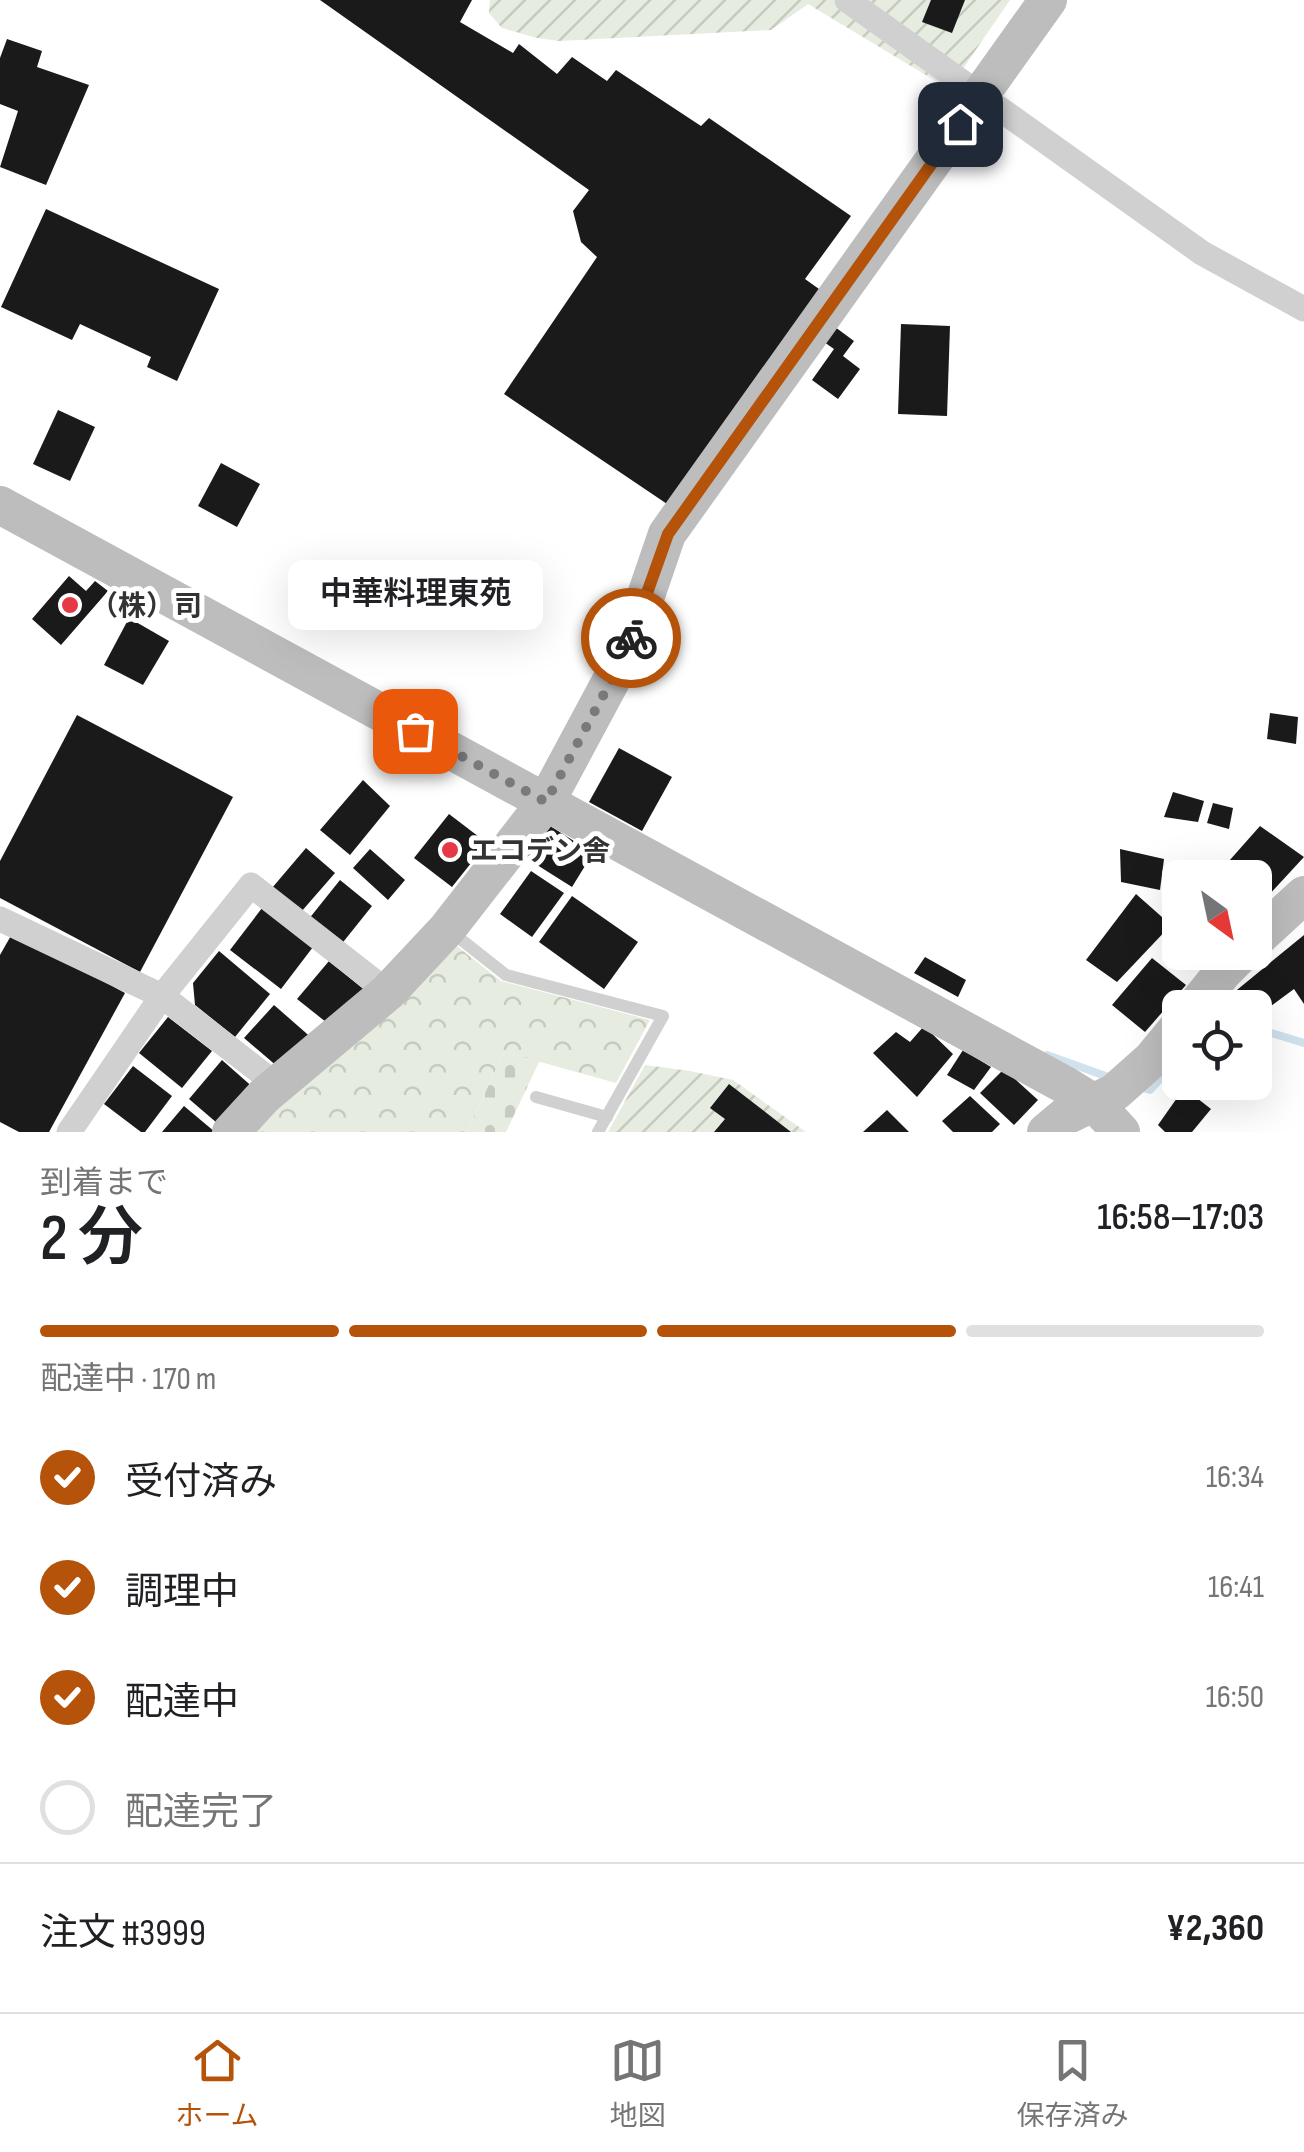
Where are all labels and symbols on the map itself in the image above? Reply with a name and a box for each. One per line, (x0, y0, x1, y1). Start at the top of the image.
pin (918, 82, 1003, 167)
callout: 中華料理東苑 (288, 561, 542, 631)
courier (581, 588, 681, 688)
place label: （株）司 (90, 590, 202, 623)
marker: （株）司 (59, 594, 81, 616)
pin (373, 689, 458, 774)
place label: エコデン舎 (470, 835, 610, 868)
marker: エコデン舎 (439, 839, 461, 861)
north arrow (1162, 860, 1272, 970)

